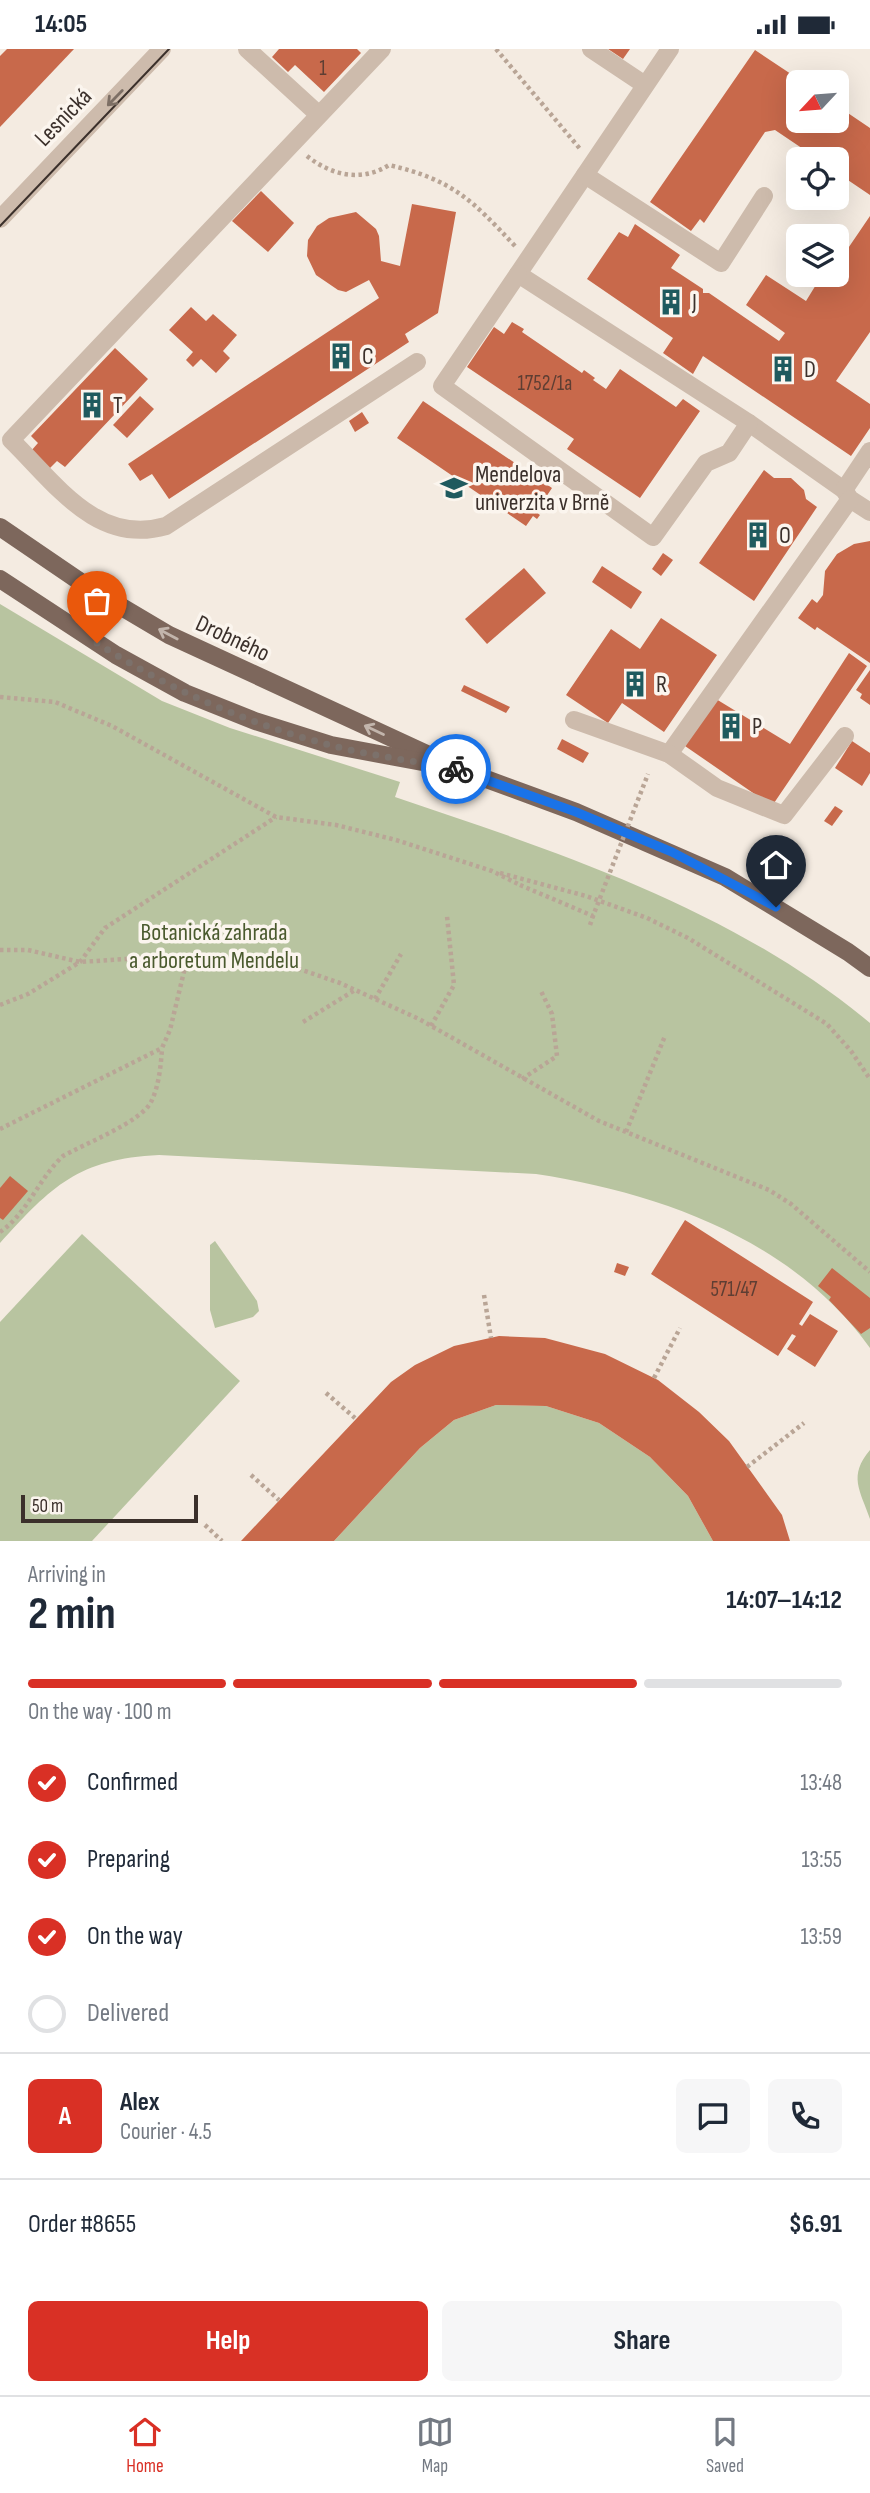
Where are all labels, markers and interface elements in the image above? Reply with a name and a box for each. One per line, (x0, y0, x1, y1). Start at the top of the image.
text: 14:05 (35, 9, 87, 40)
house number: 1 (319, 56, 327, 81)
north arrow (786, 70, 849, 133)
map controls (786, 70, 849, 287)
street label: Lesnická (29, 82, 98, 152)
one-way arrow (106, 90, 123, 107)
button: locate (786, 147, 849, 210)
button: layers (786, 224, 849, 287)
building icon: J (656, 287, 686, 317)
place label: J (691, 288, 697, 317)
building icon: C (326, 341, 356, 371)
place label: C (362, 342, 374, 371)
building icon: D (768, 354, 798, 384)
place label: D (804, 355, 816, 384)
house number: 1752/1a (518, 371, 572, 396)
building icon: T (77, 390, 107, 420)
place label: T (113, 391, 123, 420)
place label: Mendelova univerzita v Brně (475, 460, 609, 517)
school or university icon: Mendelova univerzita v Brně (439, 473, 469, 503)
building icon: O (743, 520, 773, 550)
place label: O (779, 521, 791, 550)
pin (67, 571, 127, 643)
icon: bag (78, 582, 116, 620)
street label: Drobného (191, 609, 274, 668)
one-way arrow (158, 627, 179, 640)
building icon: R (620, 669, 650, 699)
place label: R (656, 670, 667, 699)
building icon: P (716, 711, 746, 741)
place label: P (752, 712, 762, 741)
one-way arrow (364, 723, 386, 736)
courier (421, 734, 491, 804)
icon: bike (437, 750, 475, 788)
pin (746, 835, 806, 907)
icon: home (757, 846, 795, 884)
park label: Botanická zahrada a arboretum Mendelu (129, 918, 299, 975)
house number: 571/47 (711, 1277, 758, 1302)
scale bar (21, 1492, 198, 1524)
text: 50 m (32, 1495, 63, 1518)
text: Arriving in (28, 1561, 106, 1589)
text: 14:07–14:12 (726, 1585, 842, 1616)
text: 2 min (28, 1587, 116, 1642)
text: On the way · 100 m (28, 1698, 172, 1726)
icon: check (28, 1764, 66, 1802)
text: Confirmed (87, 1767, 178, 1798)
text: 13:48 (800, 1769, 842, 1797)
icon: check (28, 1841, 66, 1879)
text: Preparing (87, 1844, 170, 1875)
text: 13:55 (802, 1846, 842, 1874)
icon: check (28, 1918, 66, 1956)
text: On the way (87, 1921, 183, 1952)
text: 13:59 (801, 1923, 842, 1951)
text: Delivered (87, 1998, 169, 2029)
button: chat (676, 2079, 750, 2153)
button: phone (768, 2079, 842, 2153)
text: Alex (120, 2087, 160, 2118)
text: A (59, 2101, 71, 2132)
text: Courier · 4.5 (120, 2118, 212, 2146)
text: Order #8655 (28, 2209, 136, 2240)
text: $6.91 (789, 2209, 842, 2240)
button: Help (28, 2301, 428, 2381)
button: Share (442, 2301, 842, 2381)
tab: Home (126, 2413, 164, 2478)
tab: Map (416, 2413, 454, 2478)
tab: Saved (706, 2413, 744, 2478)

